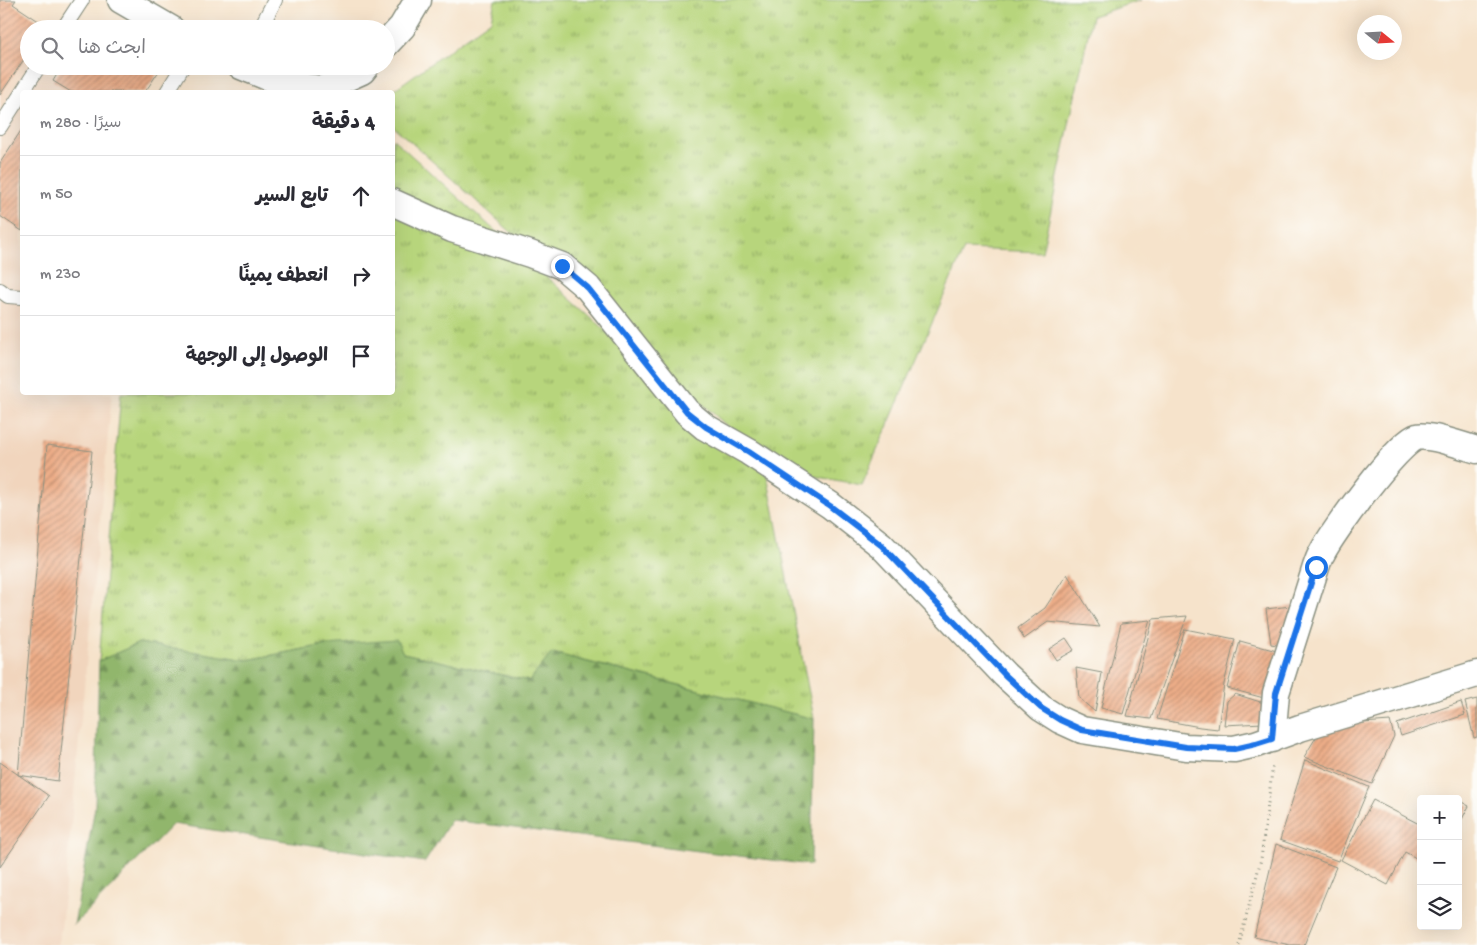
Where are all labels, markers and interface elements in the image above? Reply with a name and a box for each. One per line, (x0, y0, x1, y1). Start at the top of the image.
north arrow (1357, 15, 1402, 60)
search box (20, 20, 395, 75)
icon: search (38, 34, 66, 62)
text: ابحث هنا (78, 38, 146, 61)
text: 4 دقيقة (312, 112, 375, 137)
text: سيرًا · 280 m (40, 115, 121, 134)
icon: ahead (347, 182, 375, 210)
text: 50 m (40, 186, 73, 205)
text: تابع السير (256, 186, 328, 209)
route end (551, 255, 574, 278)
icon: right (347, 262, 375, 290)
text: 230 m (40, 266, 80, 285)
text: انعطف يمينًا (239, 266, 328, 289)
icon: arrive (347, 342, 375, 370)
text: الوصول إلى الوجهة (185, 346, 328, 369)
route start (1305, 556, 1328, 579)
map controls (1417, 795, 1462, 930)
button: + (1417, 795, 1462, 840)
button: − (1417, 840, 1462, 885)
button: layers (1417, 885, 1462, 930)

